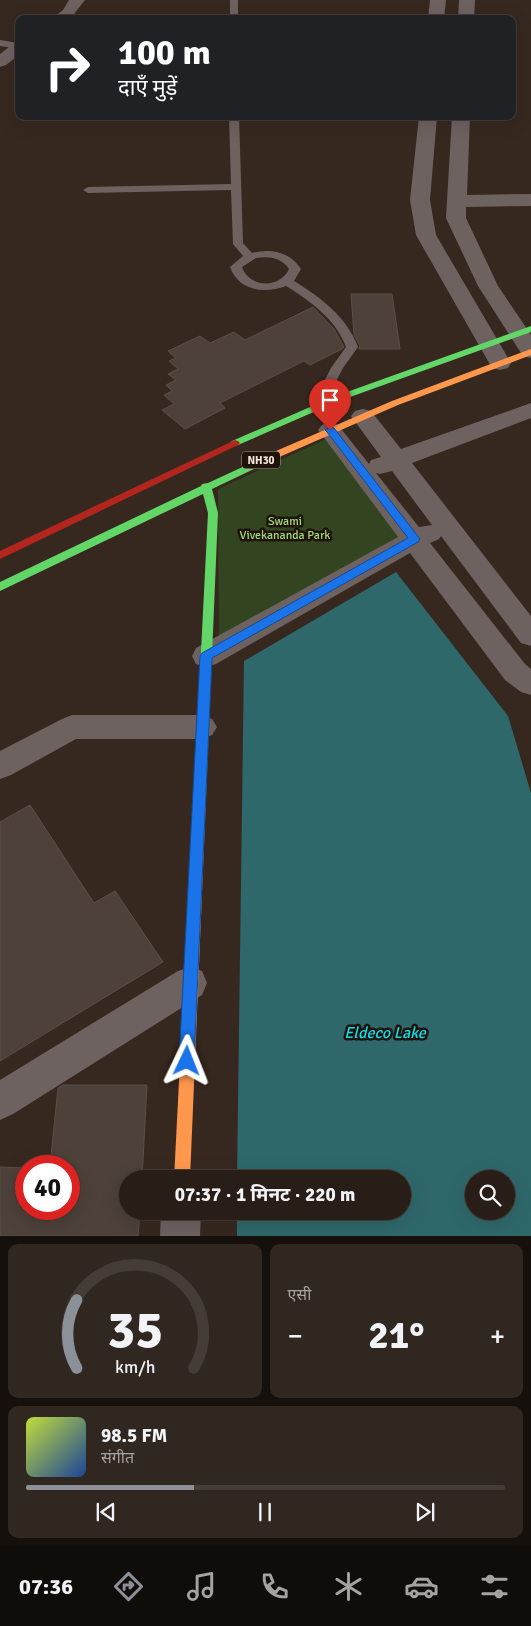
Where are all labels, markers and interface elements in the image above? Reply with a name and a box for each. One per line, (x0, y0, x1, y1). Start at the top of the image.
text: 100 m (118, 31, 211, 74)
icon: right (35, 35, 100, 100)
text: दाएँ मुड़ें (118, 74, 177, 101)
pin (309, 379, 351, 430)
icon: arrive (316, 386, 344, 414)
road number: NH30 (242, 452, 280, 468)
park label: Swami Vivekananda Park (240, 514, 330, 543)
water label: Eldeco Lake (344, 1023, 427, 1043)
position arrow (160, 1034, 212, 1086)
speed limit sign: 40 (15, 1155, 80, 1220)
map controls (465, 1170, 515, 1220)
button: search (465, 1170, 515, 1220)
text: 07:37 · 1 मिनट · 220 m (175, 1183, 355, 1207)
text: एसी (288, 1285, 311, 1305)
text: 35 (107, 1298, 163, 1362)
text: 21° (368, 1312, 424, 1359)
text: − (288, 1319, 303, 1353)
text: + (490, 1319, 505, 1353)
text: km/h (115, 1356, 155, 1378)
text: 98.5 FM (101, 1424, 167, 1448)
text: संगीत (101, 1448, 134, 1468)
icon: previous (92, 1498, 120, 1526)
icon: pause (251, 1498, 279, 1526)
icon: next (411, 1498, 439, 1526)
icon: directions (111, 1569, 146, 1604)
icon: music (184, 1569, 219, 1604)
icon: phone (257, 1569, 292, 1604)
icon: climate (331, 1569, 366, 1604)
icon: car (404, 1569, 439, 1604)
icon: filters (477, 1569, 512, 1604)
text: 07:36 (19, 1573, 73, 1600)

